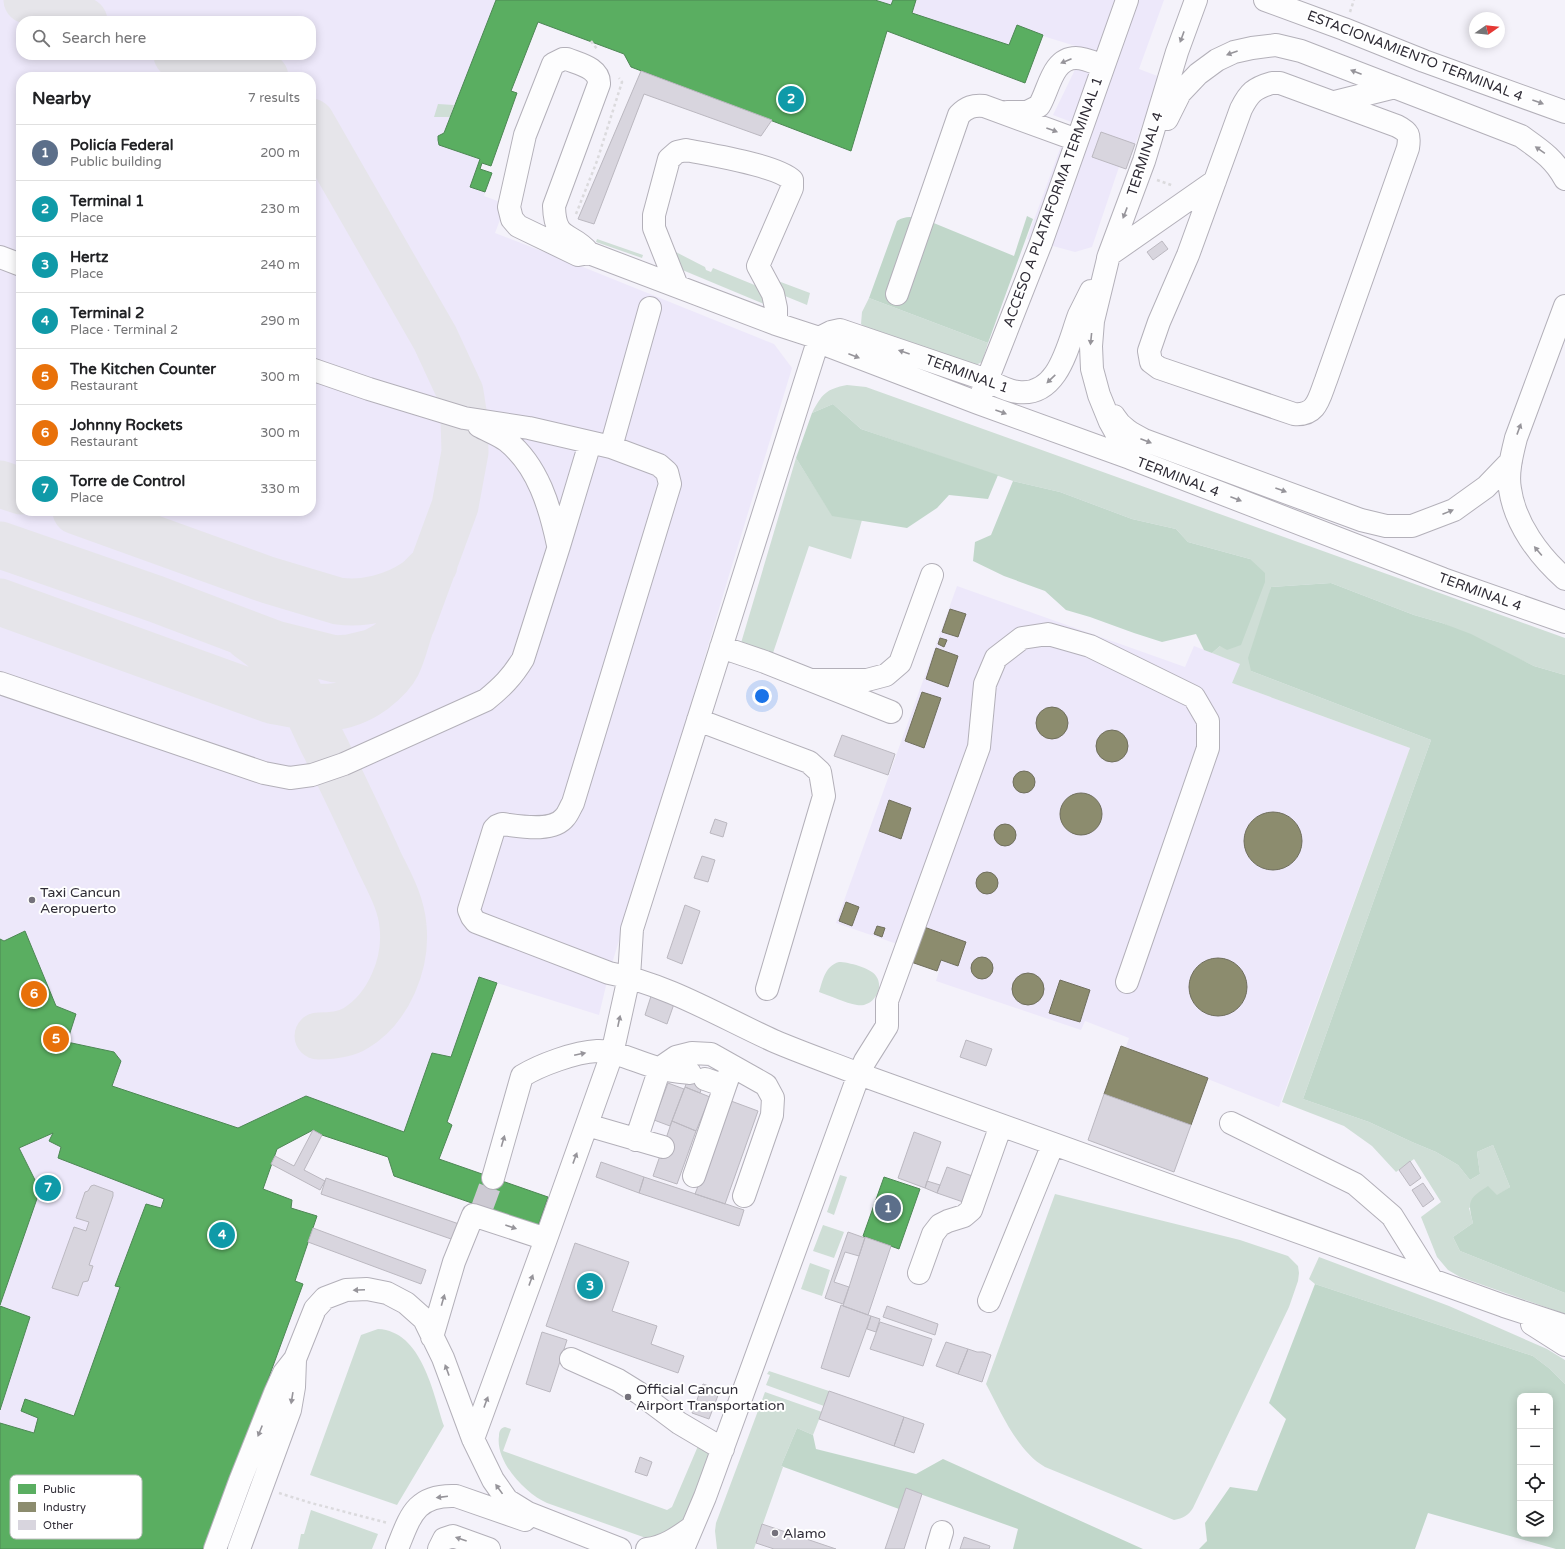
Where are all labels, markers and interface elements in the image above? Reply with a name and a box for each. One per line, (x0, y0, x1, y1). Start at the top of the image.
street label: ESTACIONAMIENTO TERMINAL 4 (1305, 7, 1525, 105)
north arrow (1469, 12, 1505, 48)
search box (16, 16, 316, 60)
icon: search (30, 27, 52, 49)
text: Search here (62, 29, 146, 47)
one-way arrow (1179, 31, 1185, 43)
one-way arrow (1226, 51, 1238, 57)
one-way arrow (1061, 58, 1072, 64)
one-way arrow (1350, 69, 1362, 75)
street label: ACCESO A PLATAFORMA TERMINAL 1 (1000, 74, 1106, 330)
pin: 2 (778, 84, 804, 114)
text: Nearby (32, 88, 91, 109)
text: 7 results (248, 90, 300, 106)
one-way arrow (1532, 99, 1544, 105)
street label: TERMINAL 4 (1123, 110, 1167, 198)
one-way arrow (1046, 127, 1058, 133)
text: Policía Federal (70, 136, 173, 154)
text: 1 (41, 145, 49, 161)
text: 200 m (260, 145, 300, 161)
one-way arrow (1535, 145, 1546, 154)
text: Public building (70, 154, 162, 170)
text: Terminal 1 (70, 192, 145, 210)
text: 2 (41, 201, 49, 217)
text: 230 m (260, 201, 300, 217)
one-way arrow (1121, 208, 1127, 220)
text: Place (70, 210, 103, 226)
text: Hertz (70, 248, 109, 266)
text: 3 (41, 257, 49, 273)
text: 240 m (260, 257, 300, 273)
text: Place (70, 266, 103, 282)
text: Terminal 2 (70, 304, 145, 322)
text: 4 (41, 313, 49, 329)
text: 290 m (260, 313, 300, 329)
text: Place · Terminal 2 (70, 322, 178, 338)
one-way arrow (1088, 333, 1095, 345)
one-way arrow (898, 349, 910, 355)
street label: TERMINAL 1 (923, 351, 1011, 397)
one-way arrow (848, 353, 860, 359)
text: The Kitchen Counter (70, 360, 216, 378)
text: 5 (41, 369, 49, 385)
text: 300 m (260, 369, 300, 385)
one-way arrow (1046, 374, 1056, 384)
text: Restaurant (70, 378, 138, 394)
one-way arrow (996, 409, 1008, 415)
text: Johnny Rockets (70, 416, 183, 434)
one-way arrow (1516, 422, 1522, 434)
text: 6 (41, 425, 49, 441)
text: 300 m (260, 425, 300, 441)
text: Restaurant (70, 434, 138, 450)
one-way arrow (1141, 438, 1153, 444)
street label: TERMINAL 4 (1134, 453, 1222, 501)
text: Torre de Control (70, 472, 185, 490)
text: 7 (41, 481, 49, 497)
text: 330 m (260, 481, 300, 497)
one-way arrow (1276, 488, 1288, 494)
text: Place (70, 490, 103, 506)
one-way arrow (1231, 497, 1243, 503)
one-way arrow (1443, 508, 1455, 514)
one-way arrow (1534, 545, 1543, 556)
street label: TERMINAL 4 (1436, 569, 1524, 615)
your location (752, 686, 772, 706)
place label: Taxi Cancun Aeropuerto (40, 884, 121, 917)
marker: Taxi Cancun Aeropuerto (27, 895, 37, 905)
pin: 6 (21, 979, 47, 1009)
one-way arrow (617, 1015, 623, 1027)
pin: 5 (43, 1024, 69, 1054)
one-way arrow (574, 1051, 586, 1057)
one-way arrow (500, 1134, 506, 1146)
one-way arrow (572, 1152, 578, 1164)
pin: 7 (35, 1173, 61, 1203)
pin: 1 (875, 1193, 901, 1223)
pin: 4 (209, 1220, 235, 1250)
one-way arrow (505, 1225, 517, 1231)
pin: 3 (577, 1271, 603, 1301)
one-way arrow (528, 1274, 534, 1286)
one-way arrow (353, 1286, 365, 1293)
one-way arrow (440, 1293, 446, 1305)
one-way arrow (444, 1364, 450, 1376)
place label: Official Cancun Airport Transportation (636, 1381, 785, 1414)
one-way arrow (289, 1392, 295, 1404)
marker: Official Cancun Airport Transportation (623, 1392, 633, 1402)
map controls (1517, 1393, 1553, 1537)
button: + (1517, 1393, 1553, 1429)
one-way arrow (483, 1396, 489, 1408)
one-way arrow (257, 1426, 263, 1437)
button: − (1517, 1429, 1553, 1465)
button: locate (1517, 1465, 1553, 1501)
legend (10, 1475, 142, 1539)
text: Public (43, 1483, 75, 1496)
one-way arrow (495, 1484, 503, 1494)
one-way arrow (436, 1493, 448, 1500)
text: Industry (43, 1501, 86, 1514)
button: layers (1517, 1501, 1553, 1537)
text: Other (43, 1519, 74, 1532)
place label: Alamo (783, 1525, 826, 1542)
marker: Alamo (770, 1528, 780, 1538)
one-way arrow (455, 1536, 467, 1542)

